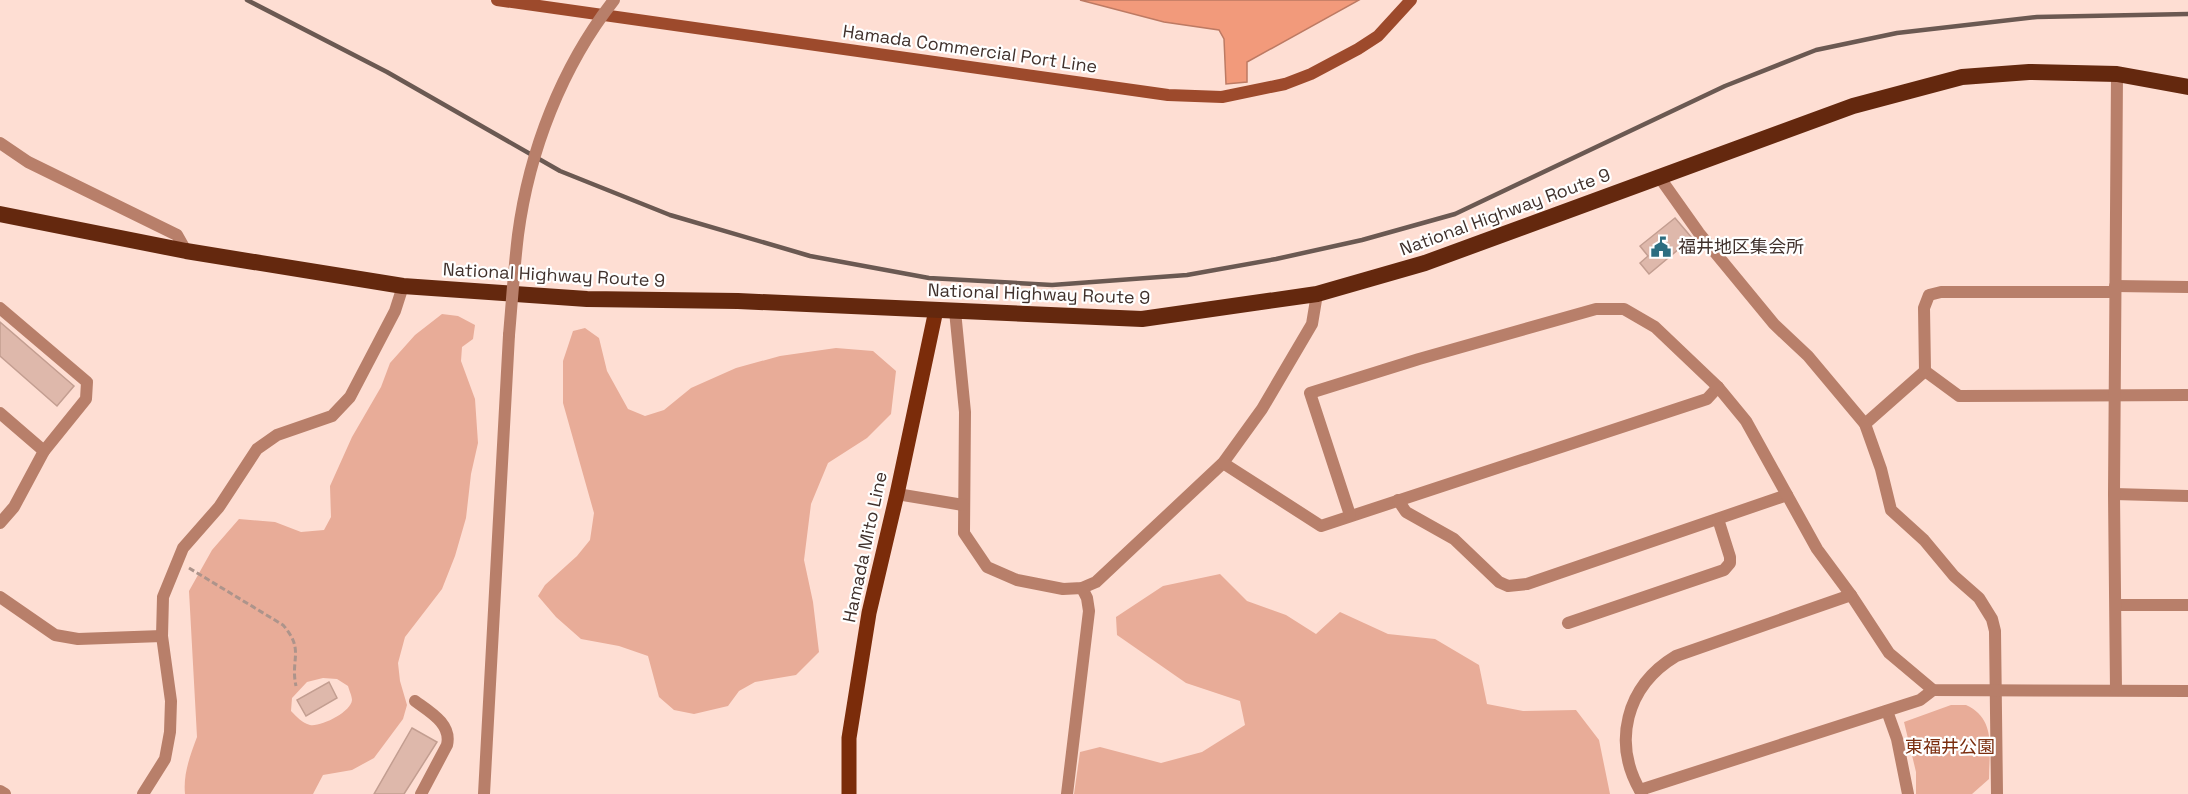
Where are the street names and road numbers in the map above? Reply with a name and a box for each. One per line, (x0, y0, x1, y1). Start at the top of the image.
street label: Hamada Commercial Port Line (841, 19, 1099, 78)
street label: National Highway Route 9 (1396, 163, 1613, 260)
street label: National Highway Route 9 (442, 257, 666, 292)
street label: National Highway Route 9 (927, 278, 1151, 309)
street label: Hamada Mito Line (837, 469, 892, 625)

